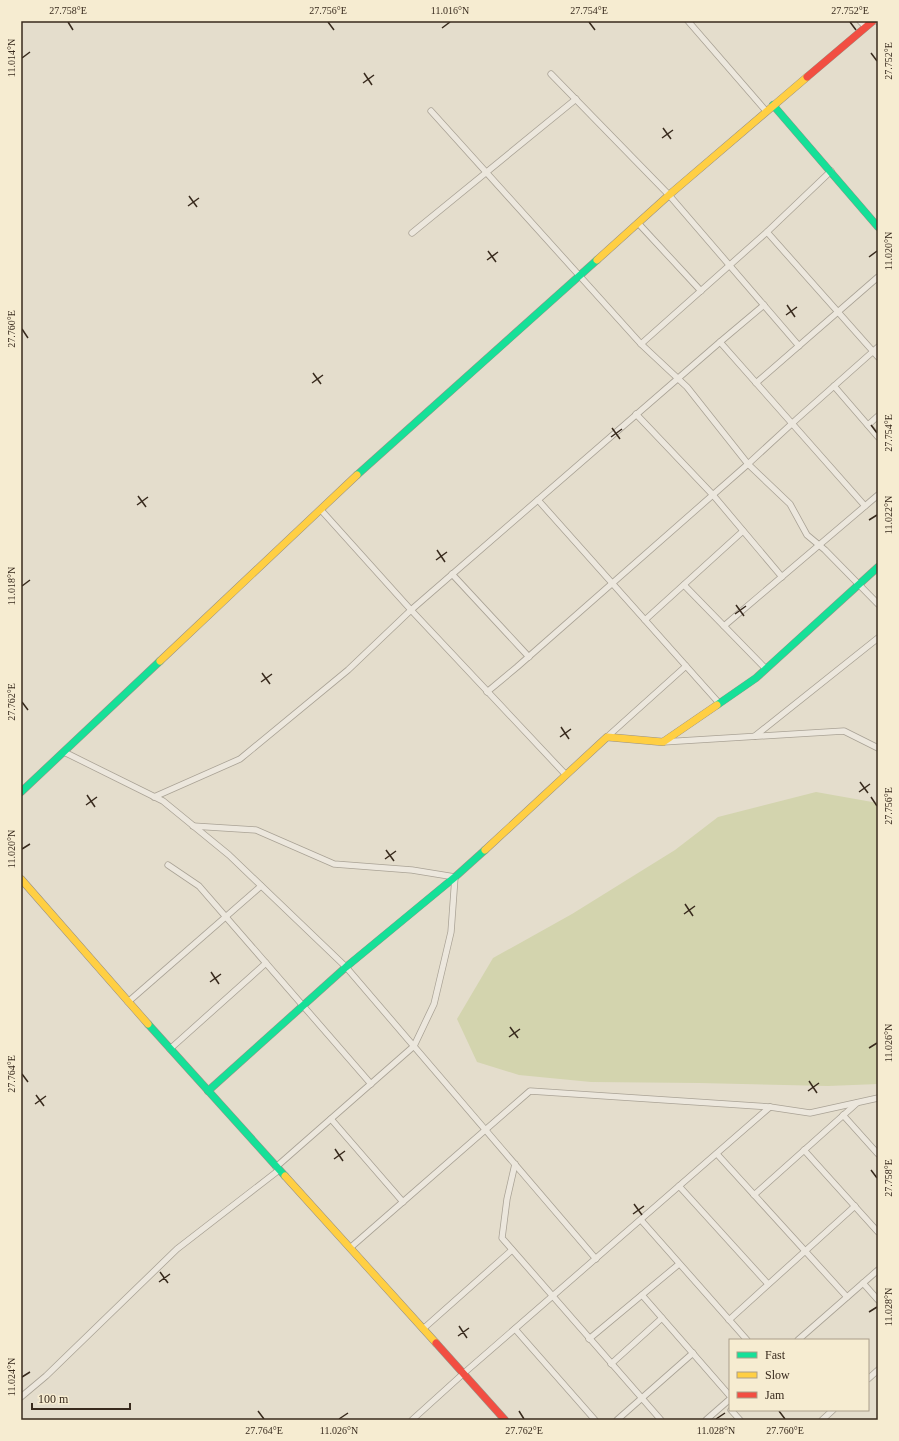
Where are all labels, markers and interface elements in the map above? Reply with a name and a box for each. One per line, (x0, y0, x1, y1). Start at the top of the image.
text: 27.758°E (49, 5, 87, 16)
text: 27.756°E (309, 5, 347, 16)
text: 11.016°N (431, 5, 469, 16)
text: 27.754°E (570, 5, 608, 16)
text: 27.752°E (831, 5, 869, 16)
text: 11.014°N (6, 39, 17, 77)
text: 27.752°E (883, 42, 894, 80)
text: 11.020°N (883, 232, 894, 270)
text: 27.760°E (6, 310, 17, 348)
text: 27.754°E (883, 414, 894, 452)
text: 11.022°N (883, 496, 894, 534)
text: 11.018°N (6, 567, 17, 605)
text: 27.762°E (6, 683, 17, 721)
text: 27.756°E (883, 787, 894, 825)
text: 11.020°N (6, 830, 17, 868)
text: 11.026°N (883, 1024, 894, 1062)
text: 27.764°E (6, 1055, 17, 1093)
text: 27.758°E (883, 1159, 894, 1197)
text: 11.028°N (883, 1288, 894, 1326)
legend (729, 1339, 869, 1411)
text: Fast (765, 1348, 786, 1362)
text: 11.024°N (6, 1358, 17, 1396)
text: Slow (765, 1368, 790, 1382)
scale bar (32, 1385, 130, 1411)
text: Jam (765, 1388, 785, 1402)
text: 100 m (38, 1392, 69, 1406)
text: 27.764°E (245, 1425, 283, 1436)
text: 11.026°N (320, 1425, 358, 1436)
text: 27.762°E (505, 1425, 543, 1436)
text: 11.028°N (697, 1425, 735, 1436)
text: 27.760°E (766, 1425, 804, 1436)

